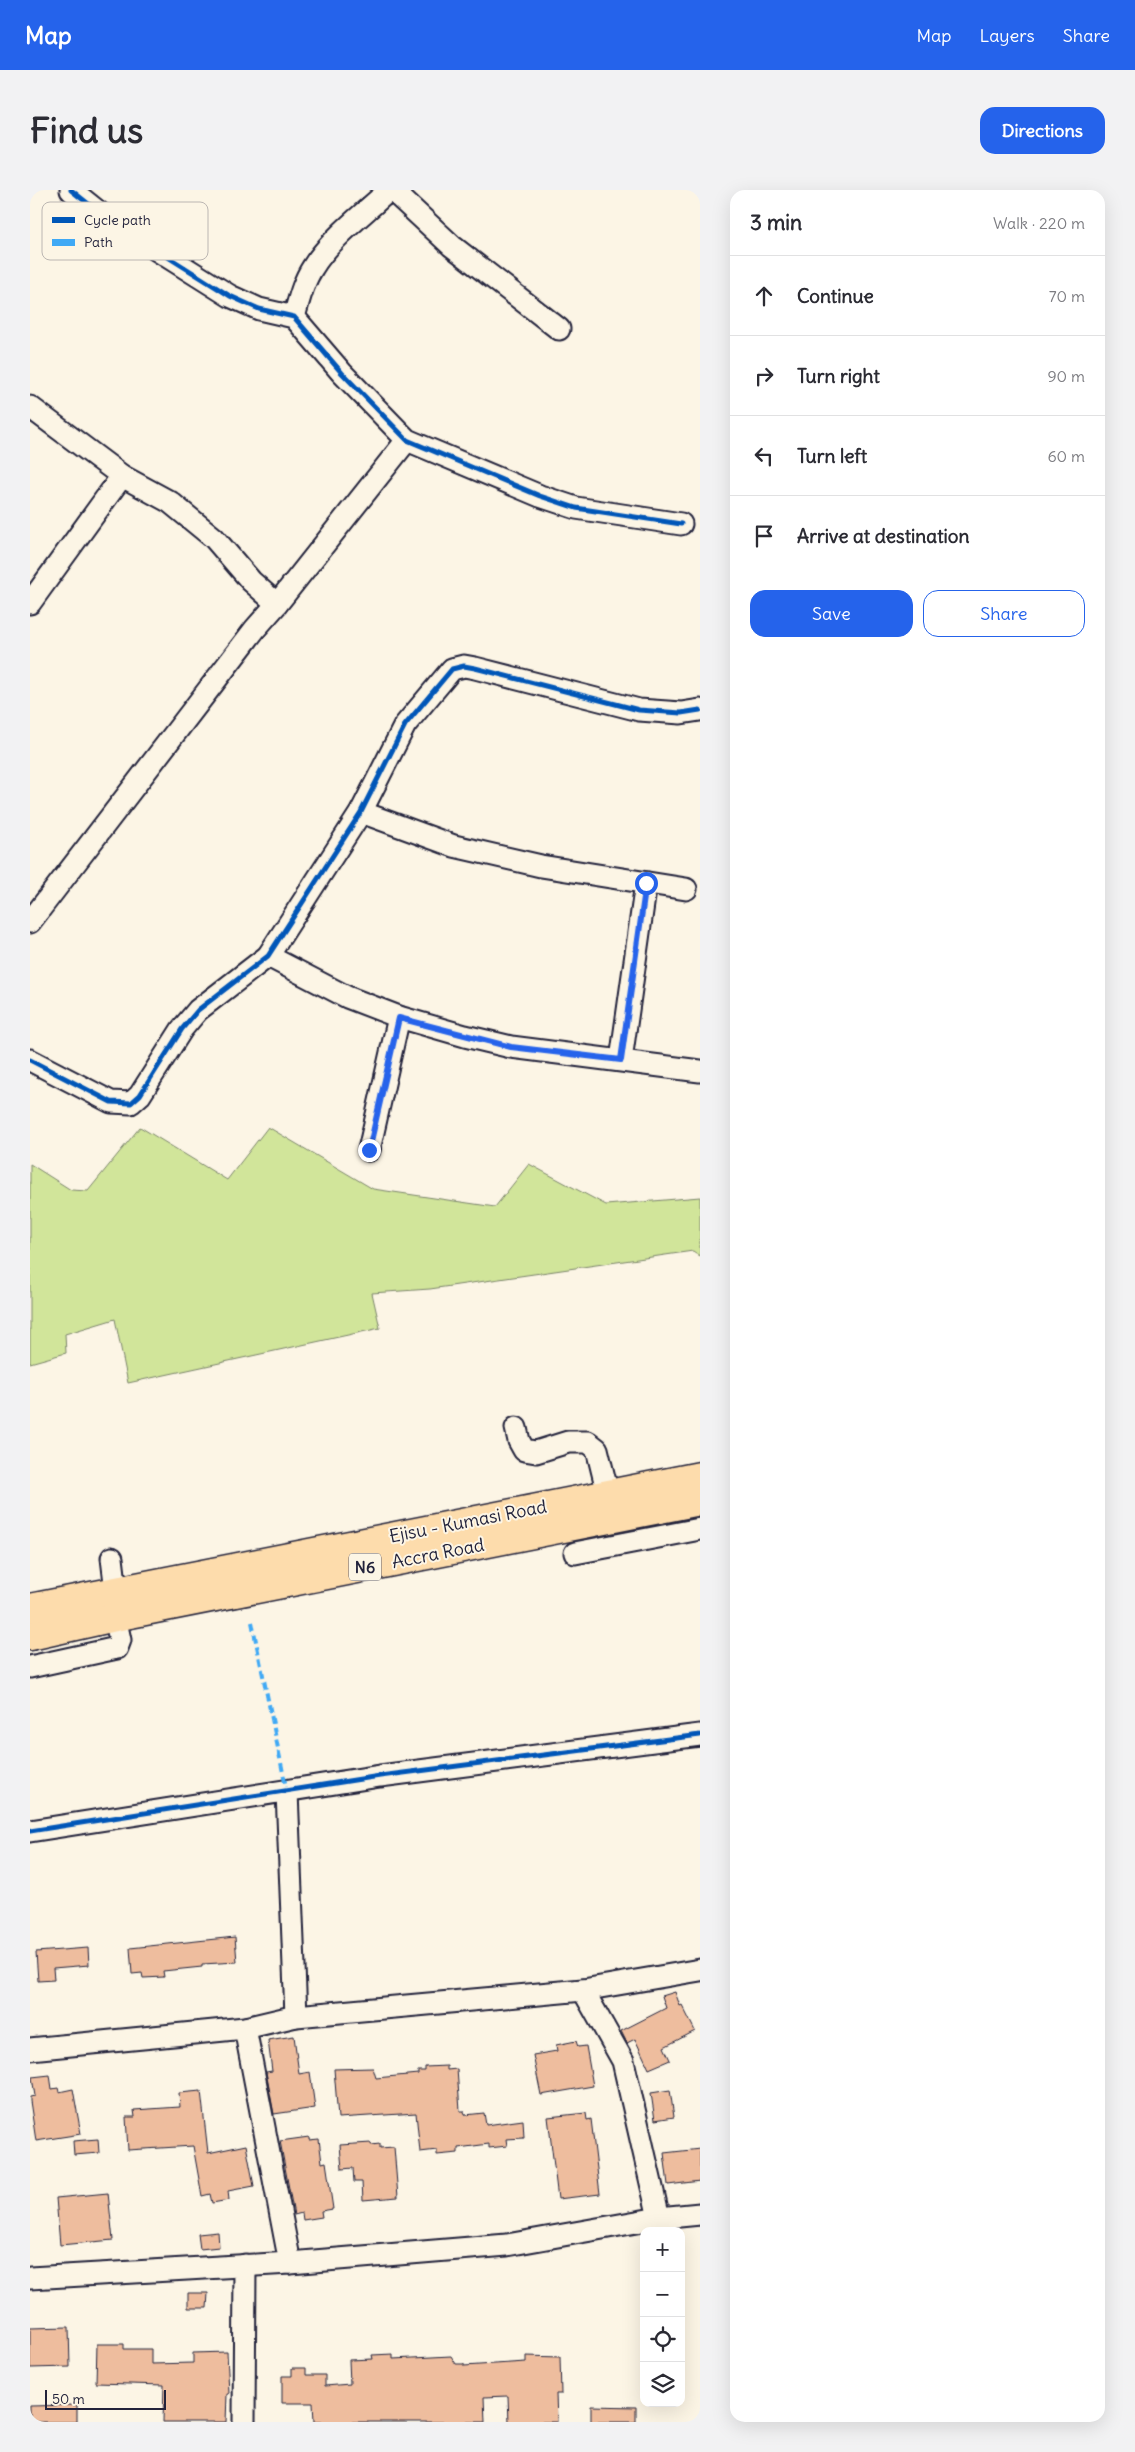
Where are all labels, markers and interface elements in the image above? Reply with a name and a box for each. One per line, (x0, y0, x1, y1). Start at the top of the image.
text: Map (25, 20, 72, 50)
text: Map (916, 24, 951, 47)
text: Layers (979, 24, 1035, 47)
text: Share (1063, 24, 1110, 47)
button: Directions (980, 107, 1105, 154)
text: Find us (30, 108, 143, 152)
legend (42, 202, 208, 260)
text: 3 min (750, 209, 802, 236)
text: Cycle path (84, 211, 151, 229)
text: Walk · 220 m (993, 213, 1085, 233)
text: Path (84, 233, 113, 251)
icon: ahead (750, 282, 778, 310)
text: Continue (797, 284, 874, 308)
text: 70 m (1049, 286, 1085, 306)
icon: right (750, 362, 778, 390)
text: Turn right (797, 364, 880, 388)
text: 90 m (1047, 366, 1085, 386)
icon: left (750, 442, 778, 470)
text: Turn left (797, 444, 867, 468)
text: 60 m (1047, 446, 1085, 466)
icon: arrive (750, 522, 778, 550)
text: Arrive at destination (797, 524, 970, 548)
button: Save (750, 590, 913, 637)
button: Share (923, 590, 1085, 637)
route start (635, 872, 658, 895)
route end (358, 1139, 381, 1162)
street label: Ejisu - Kumasi Road (387, 1494, 549, 1548)
street label: Accra Road (390, 1533, 487, 1573)
road number: N6 (349, 1554, 381, 1580)
map controls (640, 2227, 685, 2407)
button: + (640, 2227, 685, 2272)
button: − (640, 2272, 685, 2317)
button: locate (640, 2317, 685, 2362)
button: layers (640, 2362, 685, 2407)
scale bar (45, 2387, 166, 2410)
text: 50 m (52, 2390, 85, 2408)

